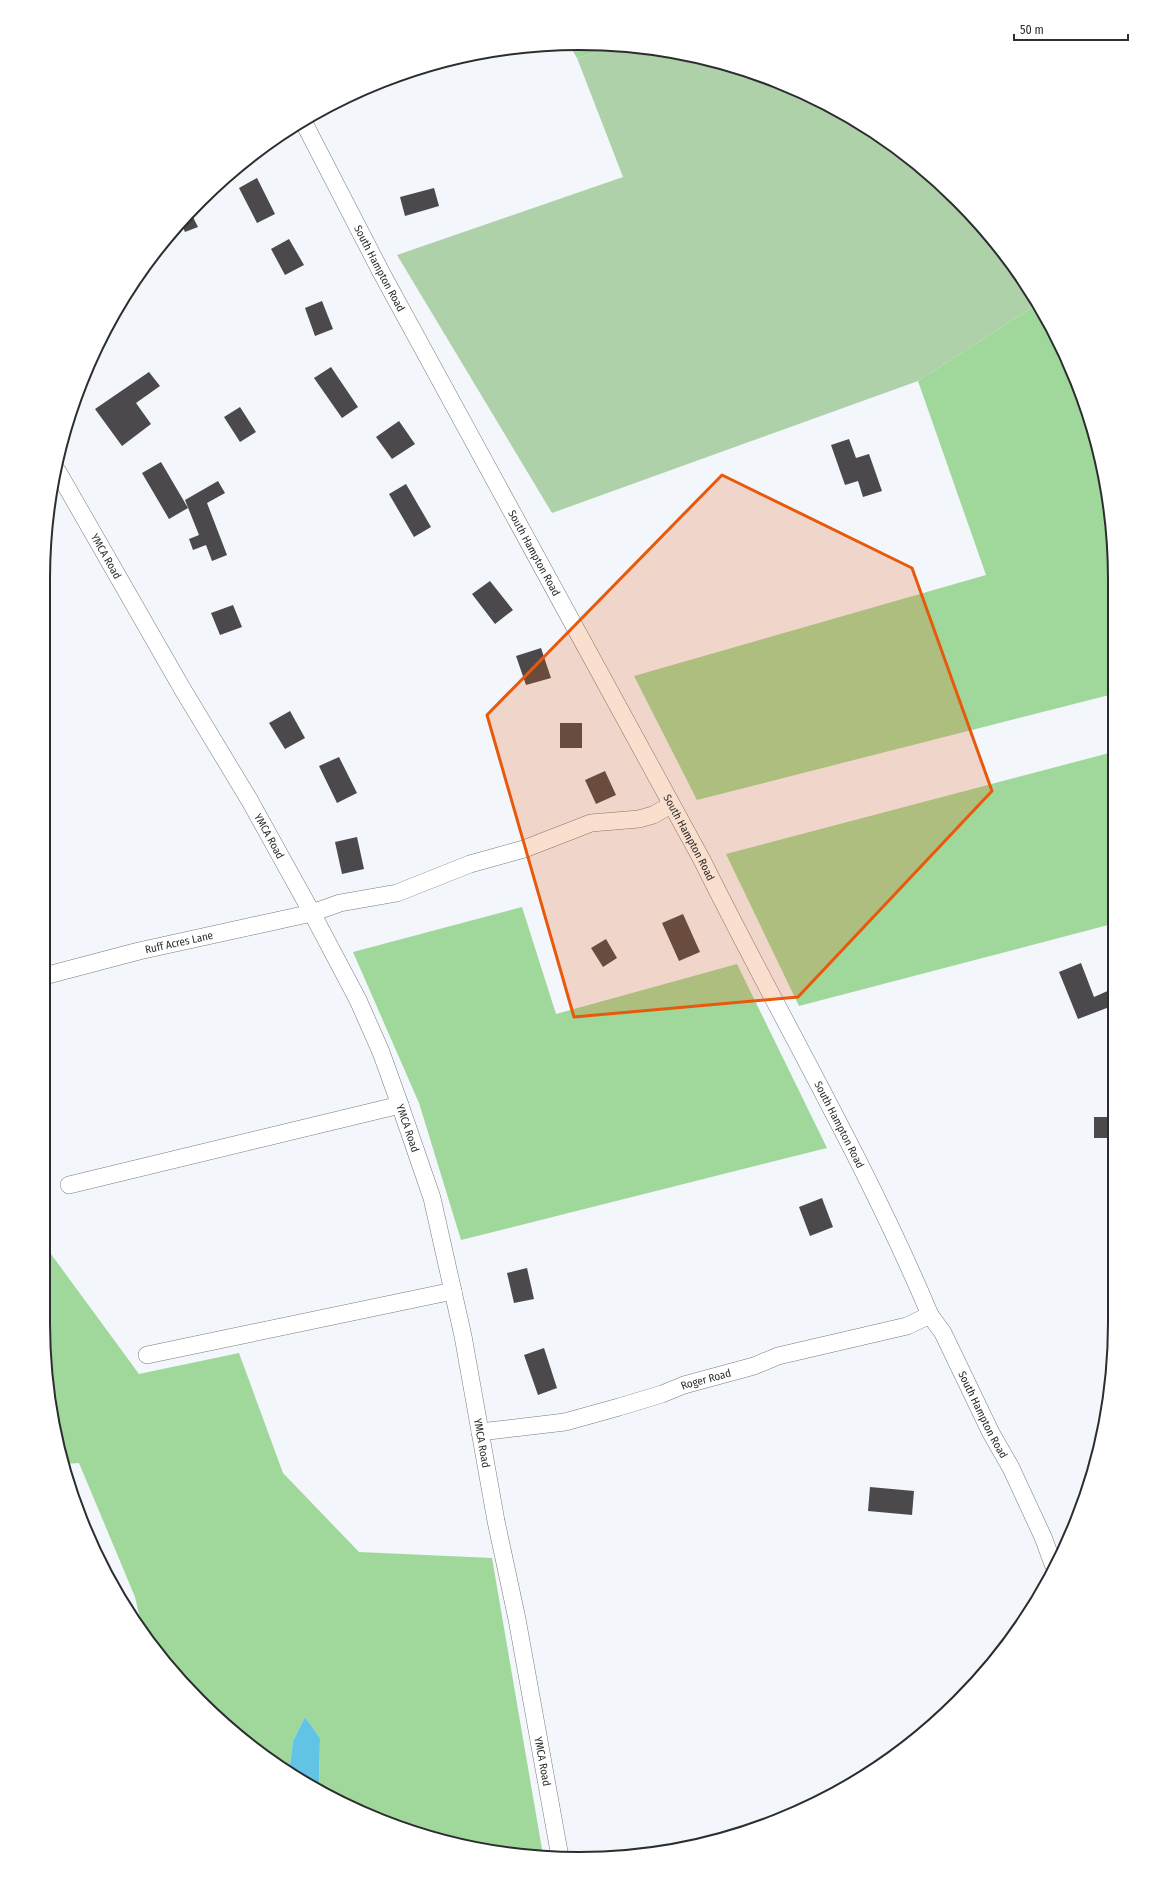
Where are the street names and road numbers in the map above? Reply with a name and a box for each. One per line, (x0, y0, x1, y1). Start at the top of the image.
street label: South Hampton Road (351, 223, 408, 314)
street label: South Hampton Road (506, 508, 563, 598)
street label: YMCA Road (88, 531, 124, 581)
street label: South Hampton Road (661, 792, 718, 883)
street label: YMCA Road (252, 811, 287, 861)
street label: Ruff Acres Lane (144, 928, 214, 956)
street label: South Hampton Road (812, 1079, 867, 1170)
street label: YMCA Road (394, 1102, 422, 1154)
street label: Roger Road (679, 1366, 732, 1392)
street label: South Hampton Road (956, 1369, 1010, 1460)
street label: YMCA Road (471, 1417, 493, 1469)
street label: YMCA Road (532, 1736, 554, 1787)

